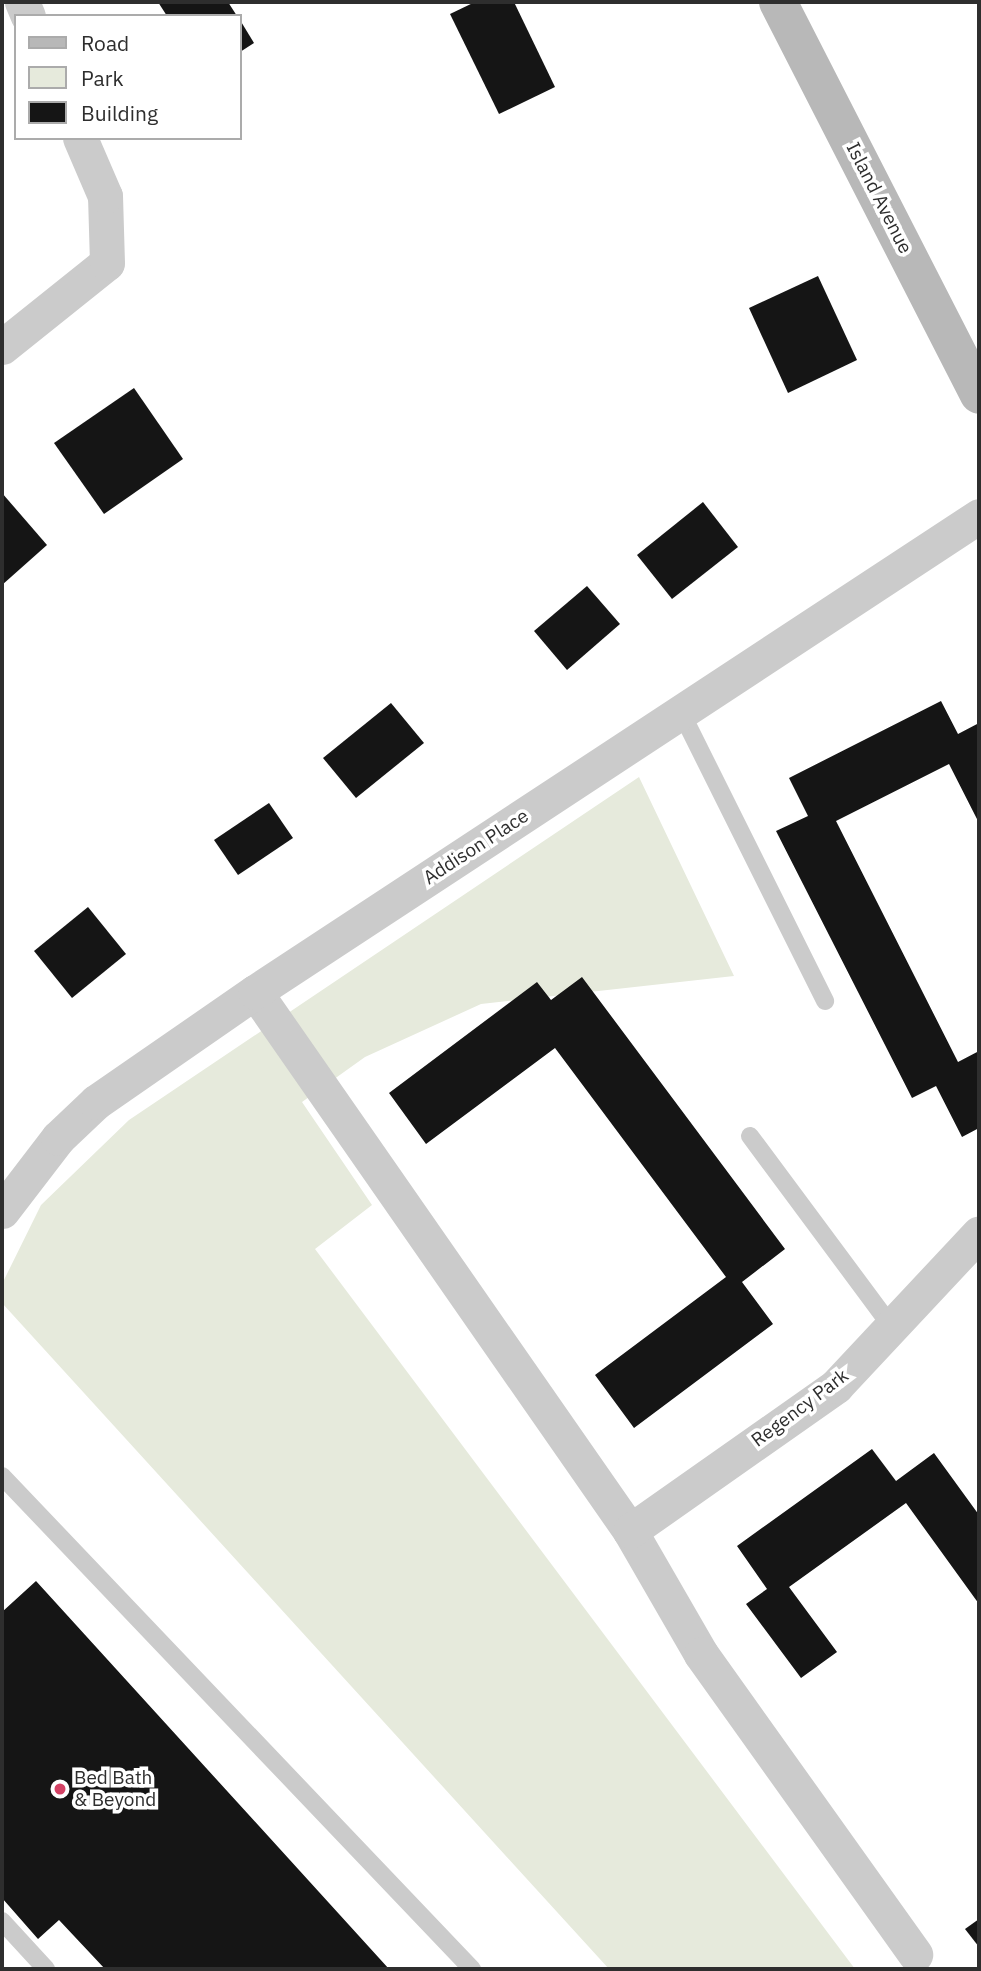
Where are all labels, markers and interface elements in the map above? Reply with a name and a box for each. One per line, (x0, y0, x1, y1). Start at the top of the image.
legend (14, 14, 242, 140)
text: Road (81, 29, 129, 57)
text: Park (81, 64, 124, 92)
text: Building (81, 99, 158, 127)
street label: Island Avenue (841, 139, 917, 257)
street label: Addison Place (419, 805, 533, 889)
street label: Regency Park (747, 1364, 853, 1452)
place label: Bed Bath & Beyond (74, 1767, 156, 1811)
marker: Bed Bath & Beyond (52, 1781, 68, 1797)

